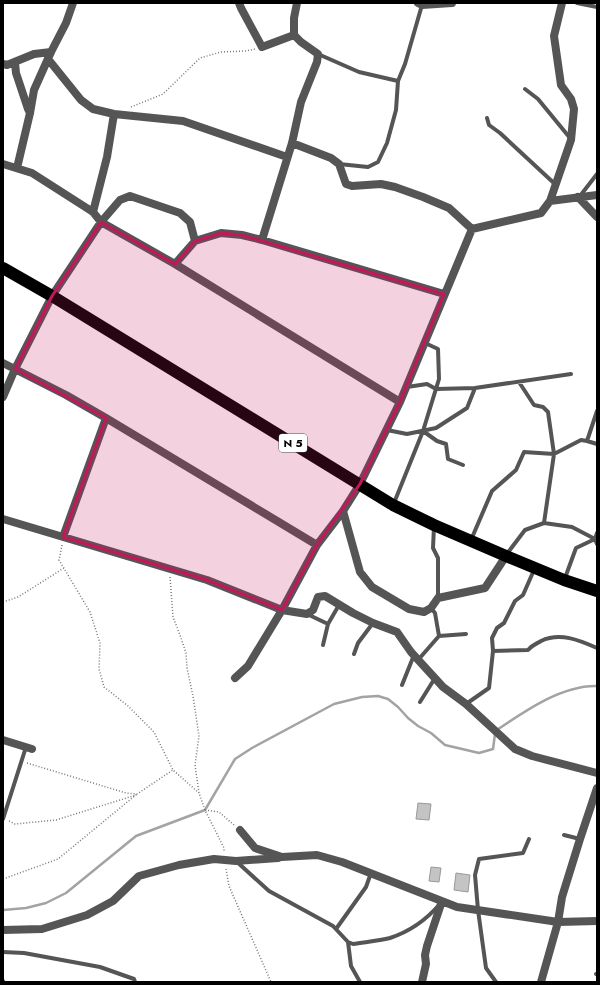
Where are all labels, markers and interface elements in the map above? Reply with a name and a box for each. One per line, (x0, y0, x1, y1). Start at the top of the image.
road number: N 5 (279, 434, 307, 452)

